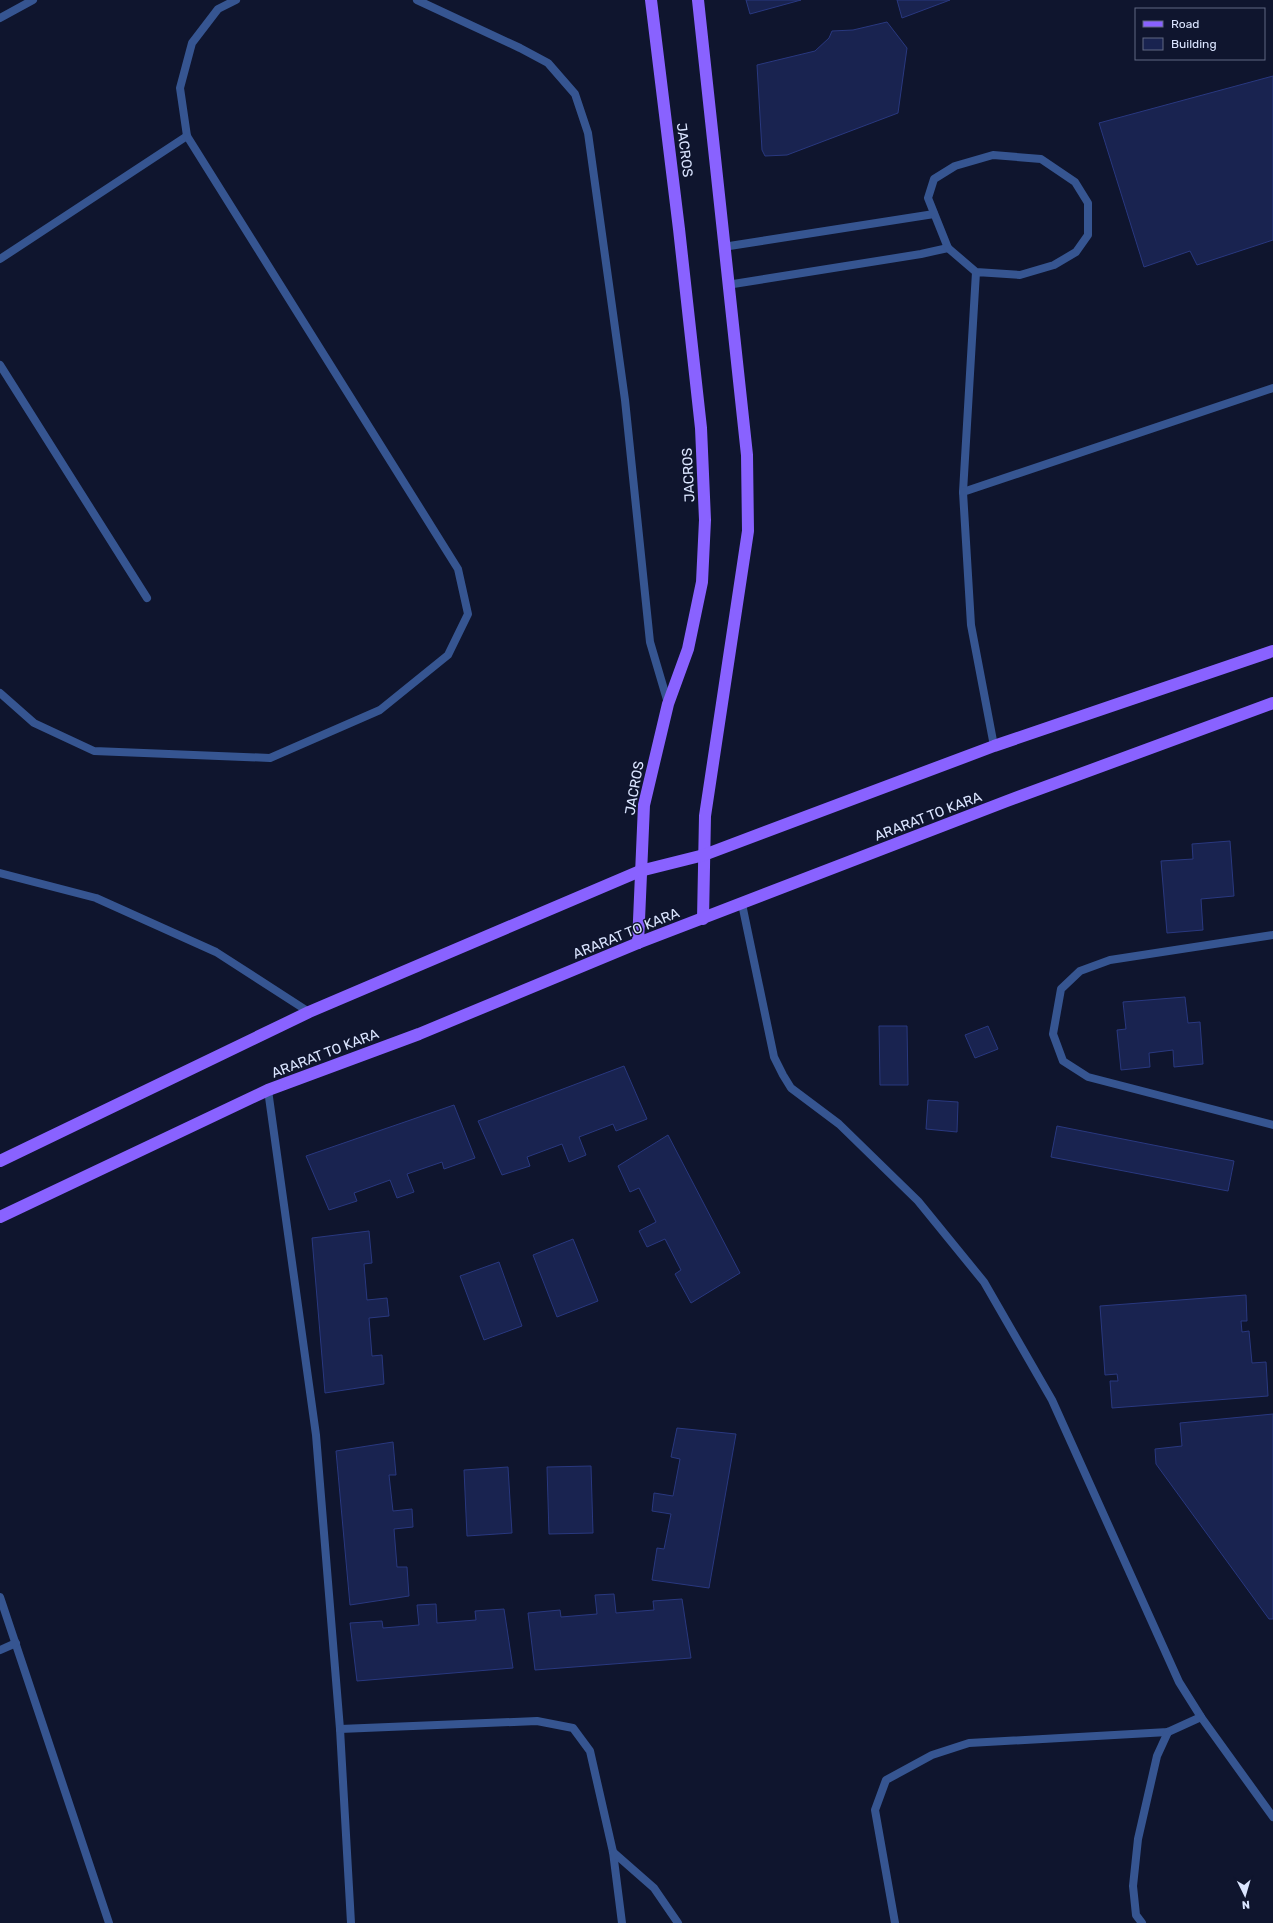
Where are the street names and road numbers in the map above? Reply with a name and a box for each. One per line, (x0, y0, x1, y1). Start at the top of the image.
street label: JACROS (673, 122, 696, 178)
street label: JACROS (679, 447, 698, 503)
street label: JACROS (621, 759, 648, 816)
street label: ARARAT TO KARA (872, 788, 985, 845)
street label: ARARAT TO KARA (570, 904, 683, 963)
street label: ARARAT TO KARA (269, 1025, 382, 1082)

